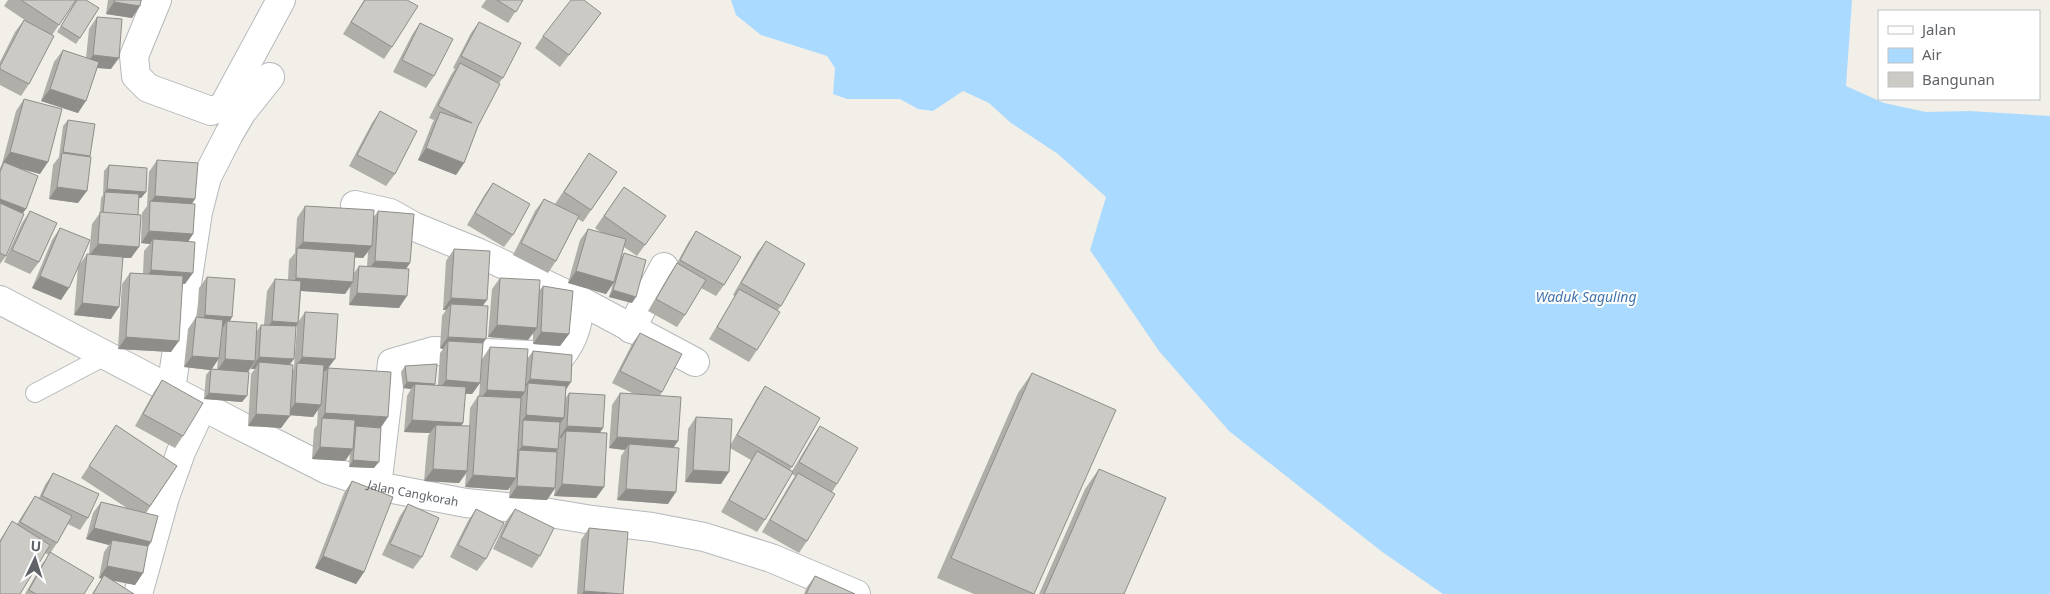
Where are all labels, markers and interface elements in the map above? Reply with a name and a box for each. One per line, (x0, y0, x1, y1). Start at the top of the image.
legend (1878, 10, 2040, 100)
text: Jalan (1920, 19, 1956, 39)
text: Air (1922, 44, 1942, 64)
text: Bangunan (1922, 69, 1995, 89)
water label: Waduk Saguling (1535, 287, 1637, 306)
street label: Jalan Cangkorah (365, 475, 460, 510)
north arrow (10, 534, 60, 584)
text: U (30, 536, 42, 555)

